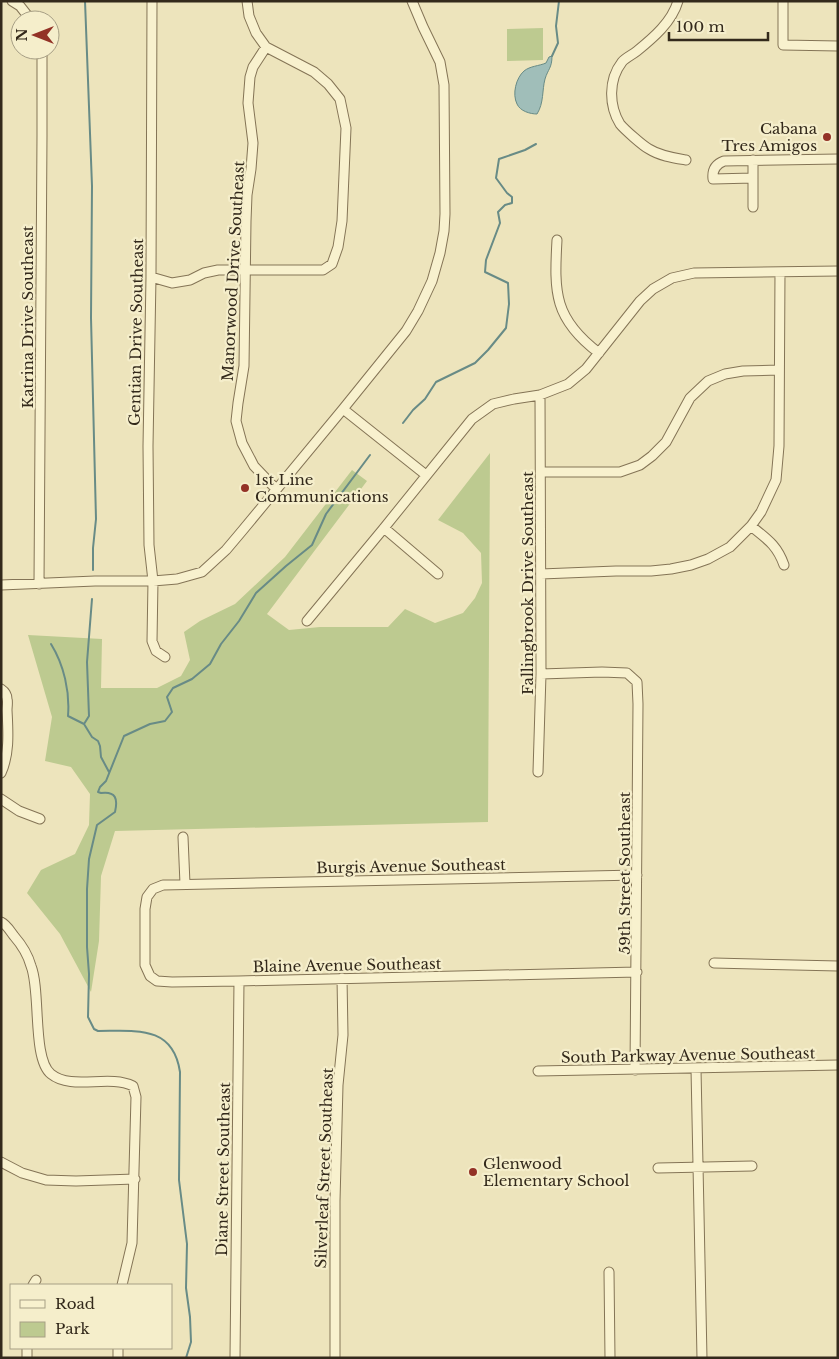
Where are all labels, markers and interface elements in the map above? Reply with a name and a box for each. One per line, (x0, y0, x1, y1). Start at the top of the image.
north arrow (10, 10, 60, 60)
scale bar (669, 10, 768, 42)
text: 100 m (676, 17, 725, 36)
text: N (13, 28, 31, 42)
place label: Cabana Tres Amigos (722, 119, 818, 155)
marker: Cabana Tres Amigos (821, 131, 833, 143)
street label: Manorwood Drive Southeast (218, 160, 248, 382)
street label: Katrina Drive Southeast (18, 225, 37, 408)
street label: Gentian Drive Southeast (125, 238, 147, 426)
place label: 1st Line Communications (255, 470, 389, 506)
street label: Fallingbrook Drive Southeast (518, 471, 537, 695)
marker: 1st Line Communications (239, 482, 251, 494)
street label: 59th Street Southeast (615, 791, 634, 954)
street label: Burgis Avenue Southeast (316, 855, 506, 877)
street label: Blaine Avenue Southeast (252, 954, 442, 976)
street label: South Parkway Avenue Southeast (561, 1043, 816, 1067)
street label: Silverleaf Street Southeast (311, 1067, 337, 1269)
street label: Diane Street Southeast (212, 1081, 234, 1256)
place label: Glenwood Elementary School (483, 1154, 630, 1190)
marker: Glenwood Elementary School (467, 1166, 479, 1178)
legend (10, 1284, 172, 1349)
text: Road (55, 1294, 95, 1313)
text: Park (55, 1319, 91, 1338)

